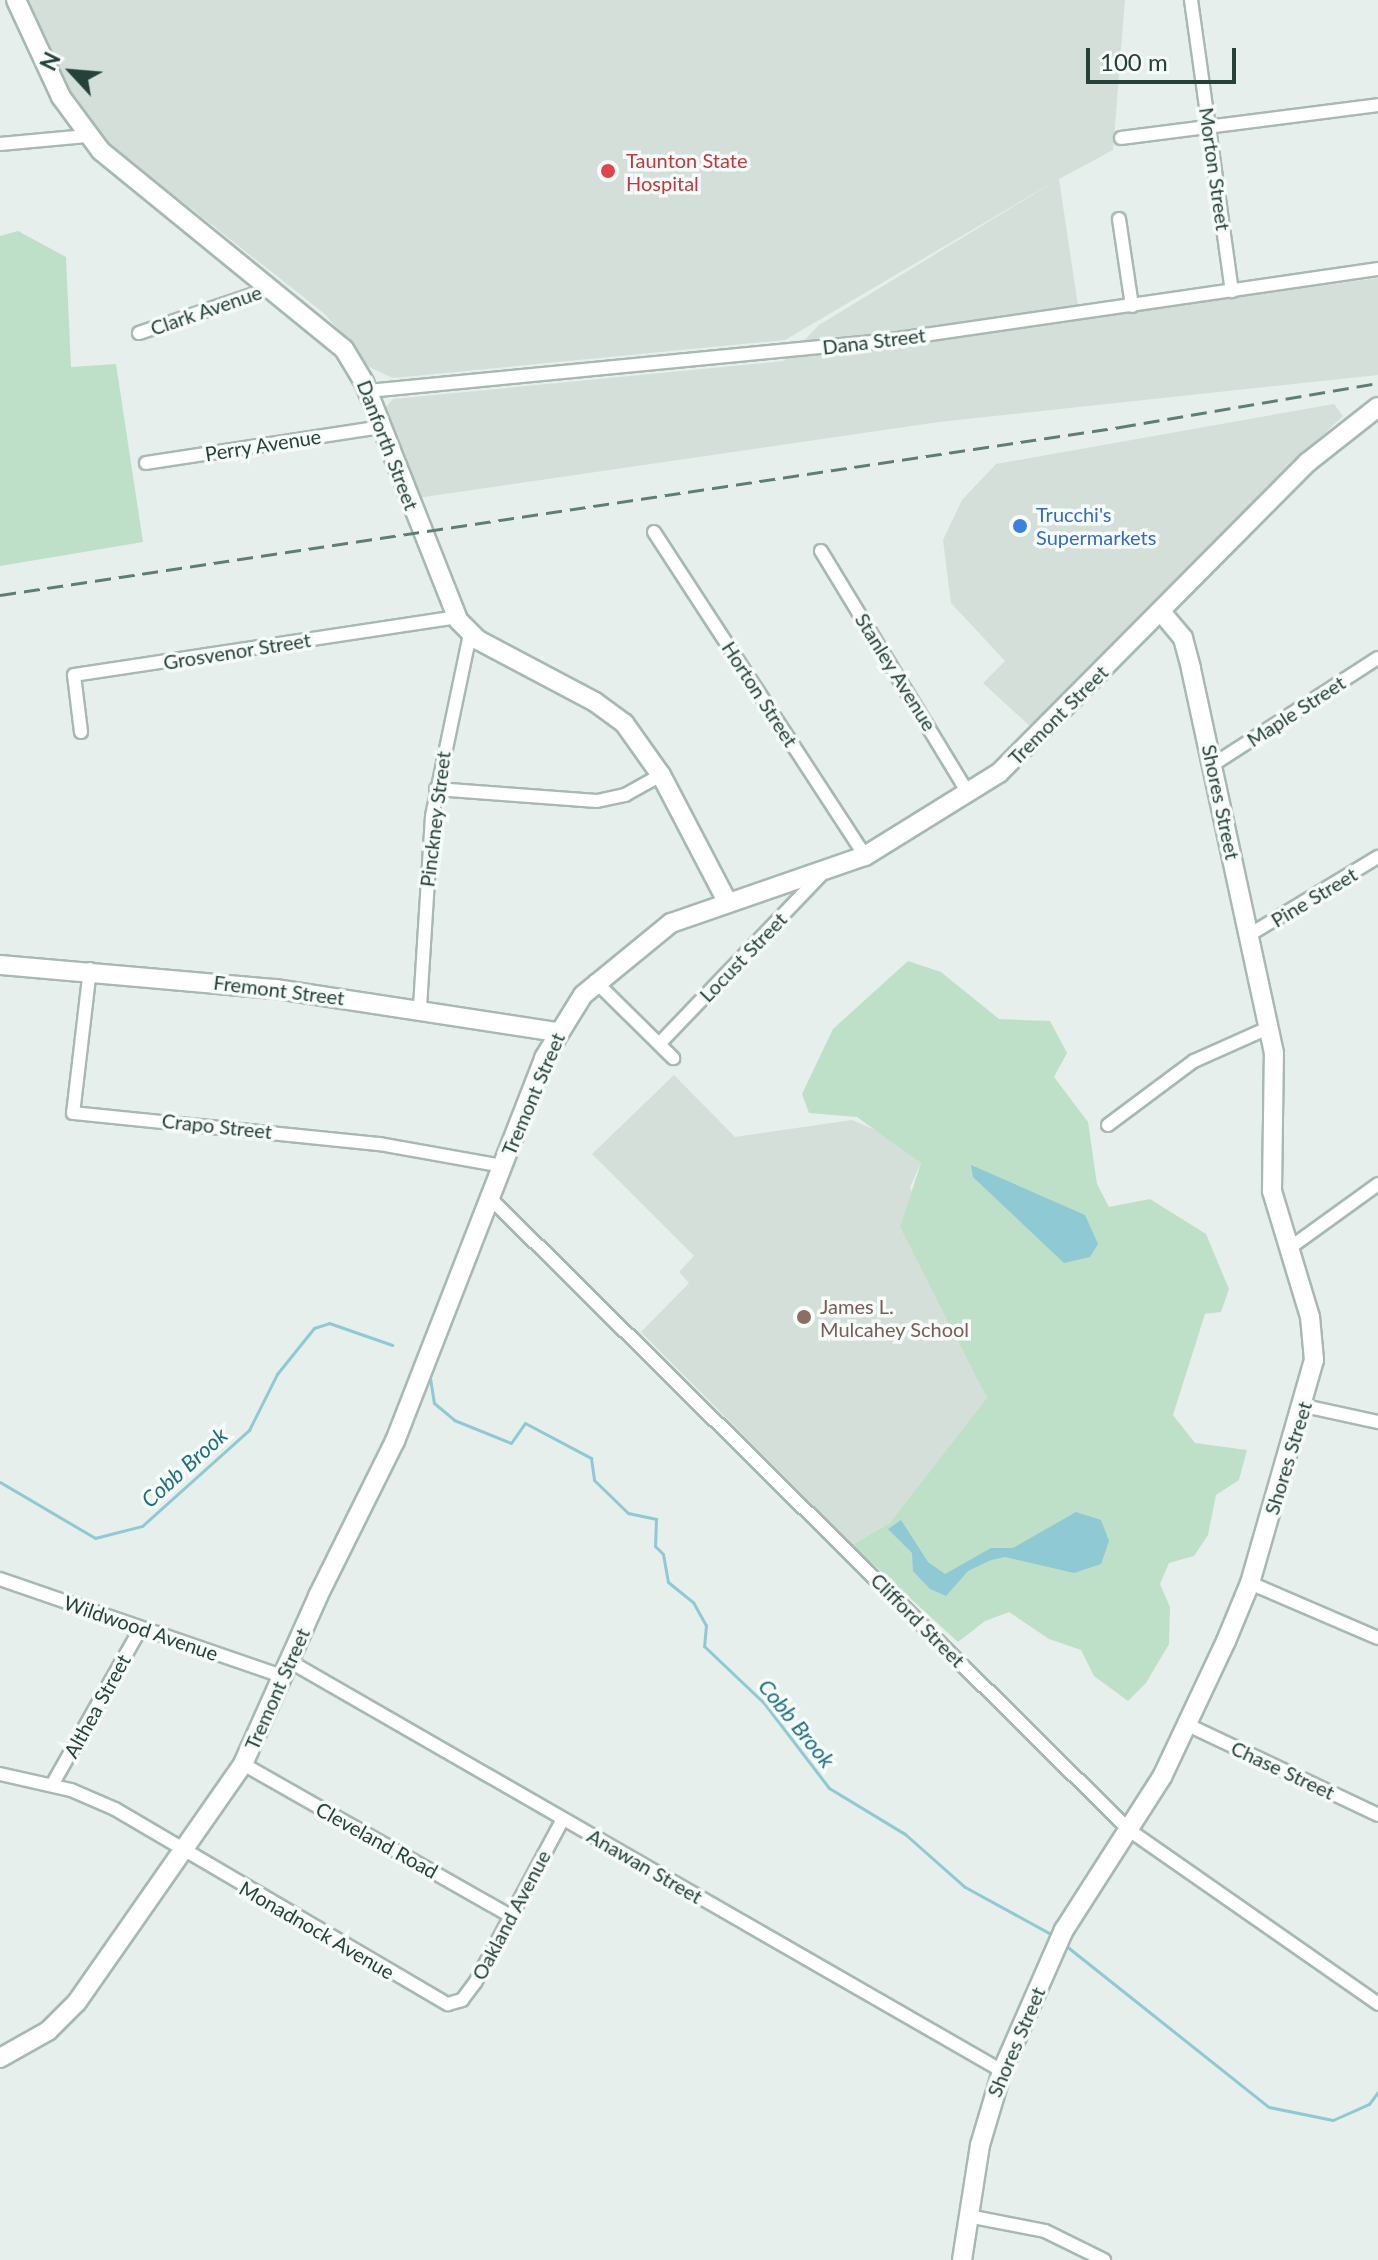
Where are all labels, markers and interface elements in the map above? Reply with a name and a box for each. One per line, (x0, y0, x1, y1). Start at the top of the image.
north arrow (32, 32, 112, 112)
scale bar (1090, 32, 1240, 82)
text: 100 m (1100, 47, 1168, 76)
text: N (34, 48, 66, 75)
street label: Morton Street (1194, 106, 1236, 232)
place label: Taunton State Hospital (626, 148, 747, 195)
marker: Taunton State Hospital (597, 160, 619, 182)
street label: Clark Avenue (147, 280, 265, 340)
street label: Dana Street (821, 323, 927, 359)
street label: Danforth Street (352, 377, 424, 513)
street label: Perry Avenue (203, 424, 323, 466)
place label: Trucchi's Supermarkets (1036, 502, 1156, 549)
marker: Trucchi's Supermarkets (1011, 517, 1029, 535)
street label: Stanley Avenue (850, 608, 942, 736)
street label: Grosvenor Street (161, 627, 313, 675)
street label: Horton Street (717, 637, 803, 751)
street label: Tremont Street (1003, 660, 1113, 770)
street label: Maple Street (1242, 670, 1350, 752)
street label: Shores Street (1197, 742, 1245, 862)
street label: Pinckney Street (415, 749, 455, 889)
street label: Pine Street (1267, 862, 1361, 932)
street label: Locust Street (694, 907, 792, 1007)
street label: Fremont Street (212, 970, 346, 1010)
street label: Tremont Street (496, 1029, 570, 1159)
street label: Crapo Street (161, 1108, 273, 1144)
place label: James L. Mulcahey School (820, 1294, 970, 1341)
marker: James L. Mulcahey School (795, 1308, 813, 1326)
street label: Shores Street (1259, 1399, 1317, 1517)
water label: Cobb Brook (136, 1422, 232, 1512)
street label: Clifford Street (866, 1568, 970, 1672)
street label: Wildwood Avenue (60, 1590, 222, 1666)
street label: Tremont Street (239, 1624, 315, 1754)
street label: Althea Street (59, 1650, 135, 1762)
water label: Cobb Brook (753, 1673, 841, 1773)
street label: Chase Street (1227, 1736, 1339, 1804)
street label: Cleveland Road (312, 1797, 442, 1883)
street label: Anawan Street (583, 1823, 707, 1909)
street label: Oakland Avenue (467, 1846, 555, 1984)
street label: Monadnock Avenue (235, 1876, 399, 1984)
street label: Shores Street (982, 1983, 1050, 2101)

